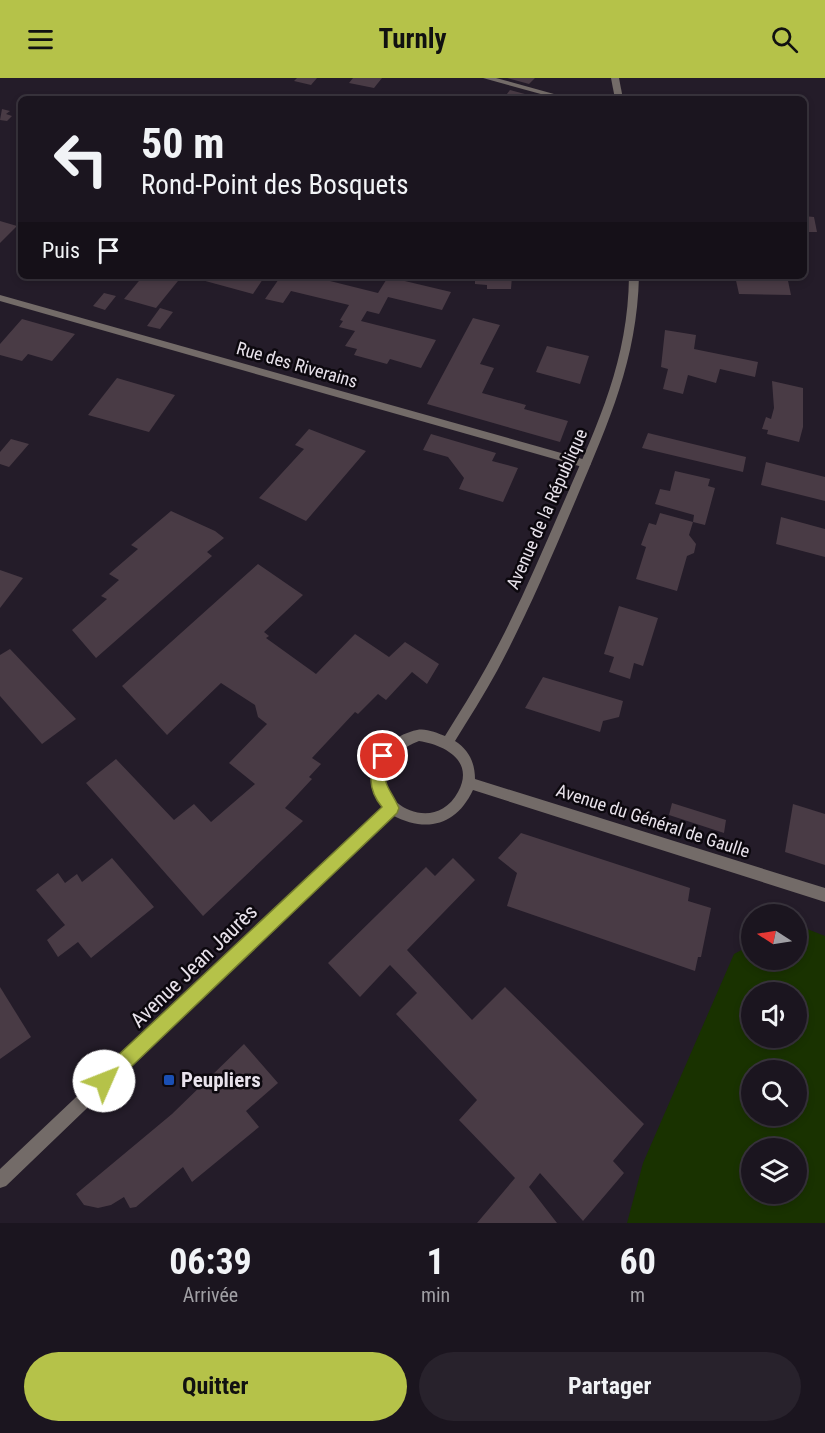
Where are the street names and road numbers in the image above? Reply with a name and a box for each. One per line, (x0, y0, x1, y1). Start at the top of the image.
street label: Rue des Riverains (234, 337, 360, 392)
street label: Avenue de la République (502, 425, 591, 592)
street label: Avenue du Général de Gaulle (554, 779, 753, 862)
street label: Avenue Jean Jaurès (126, 900, 262, 1032)

